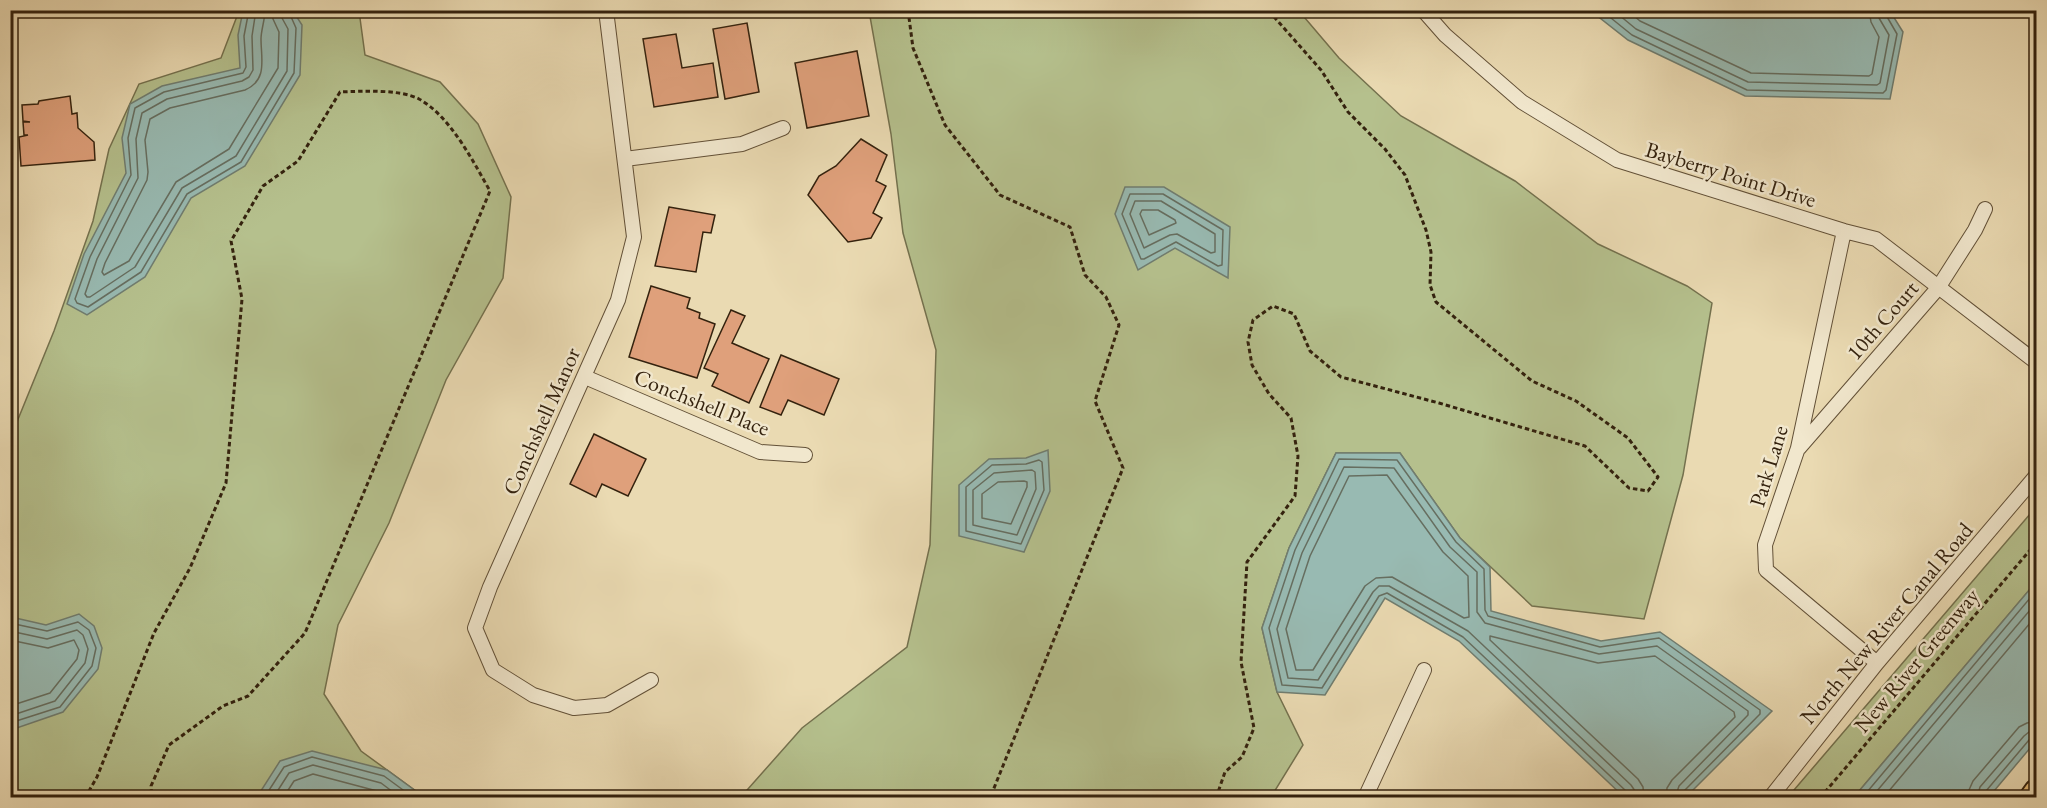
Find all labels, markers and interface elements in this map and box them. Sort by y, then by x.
street label: Bayberry Point Drive [1642,135,1820,214]
street label: 10th Court [1840,274,1925,366]
street label: Conchshell Manor [496,342,587,499]
street label: Conchshell Place [630,362,774,443]
street label: Park Lane [1742,421,1795,510]
street label: North New River Canal Road [1793,516,1980,730]
street label: New River Greenway [1847,582,1986,739]

